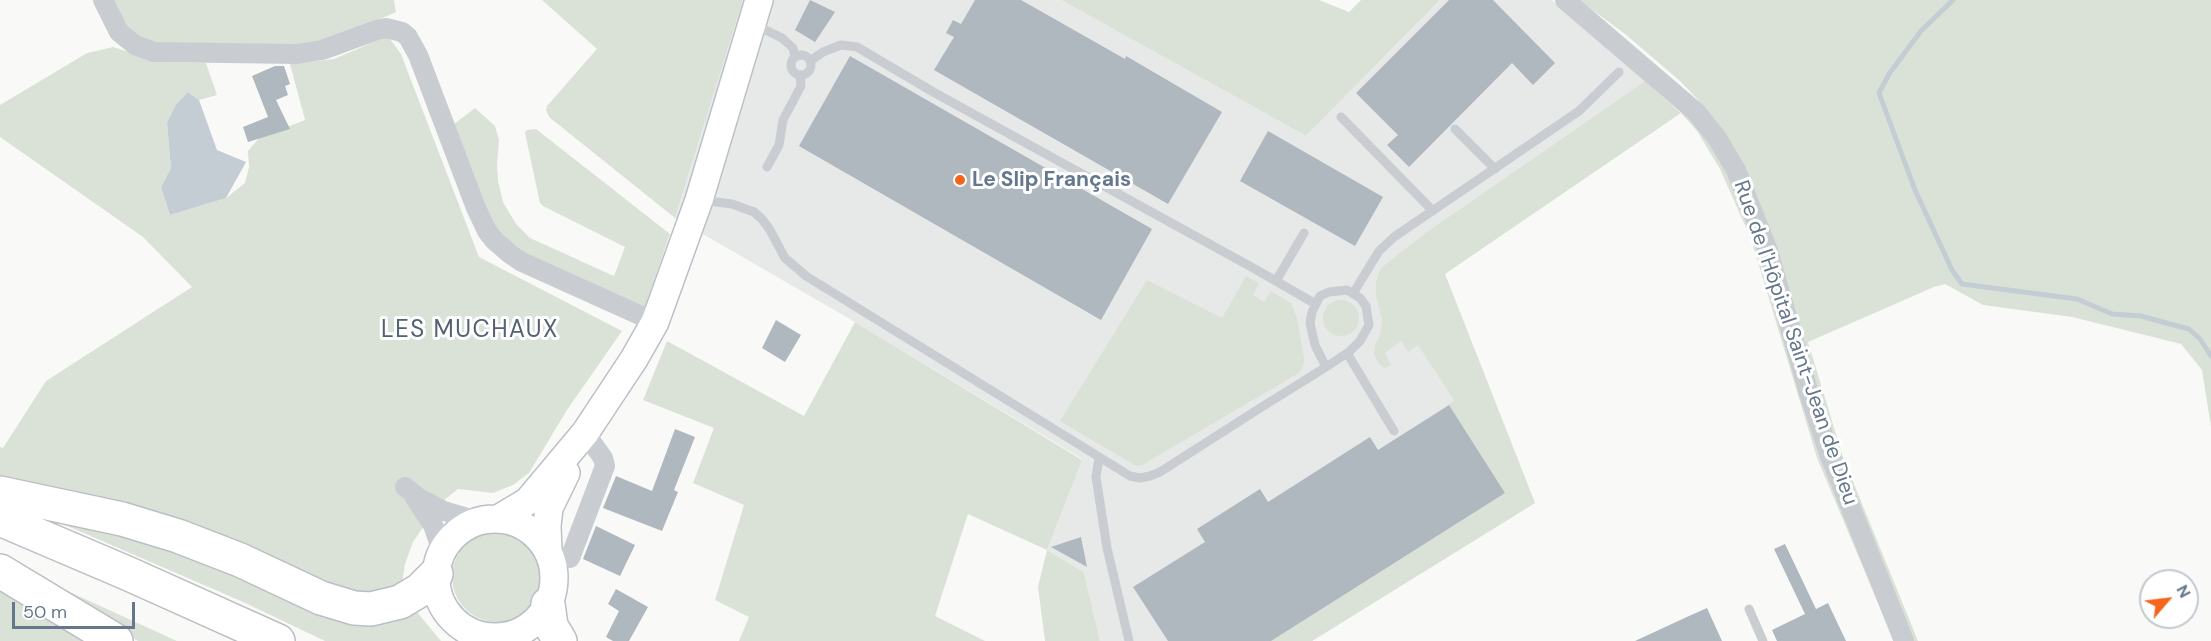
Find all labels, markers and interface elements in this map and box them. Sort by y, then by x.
place label: Le Slip Français [972,167,1131,193]
marker: Le Slip Français [953,173,967,187]
street label: Rue de l'Hôpital Saint-Jean de Dieu [1727,177,1863,509]
district label: LES MUCHAUX [381,317,559,345]
north arrow [2139,569,2199,629]
text: N [2172,581,2196,601]
scale bar [15,590,138,628]
text: 50 m [23,600,67,624]

